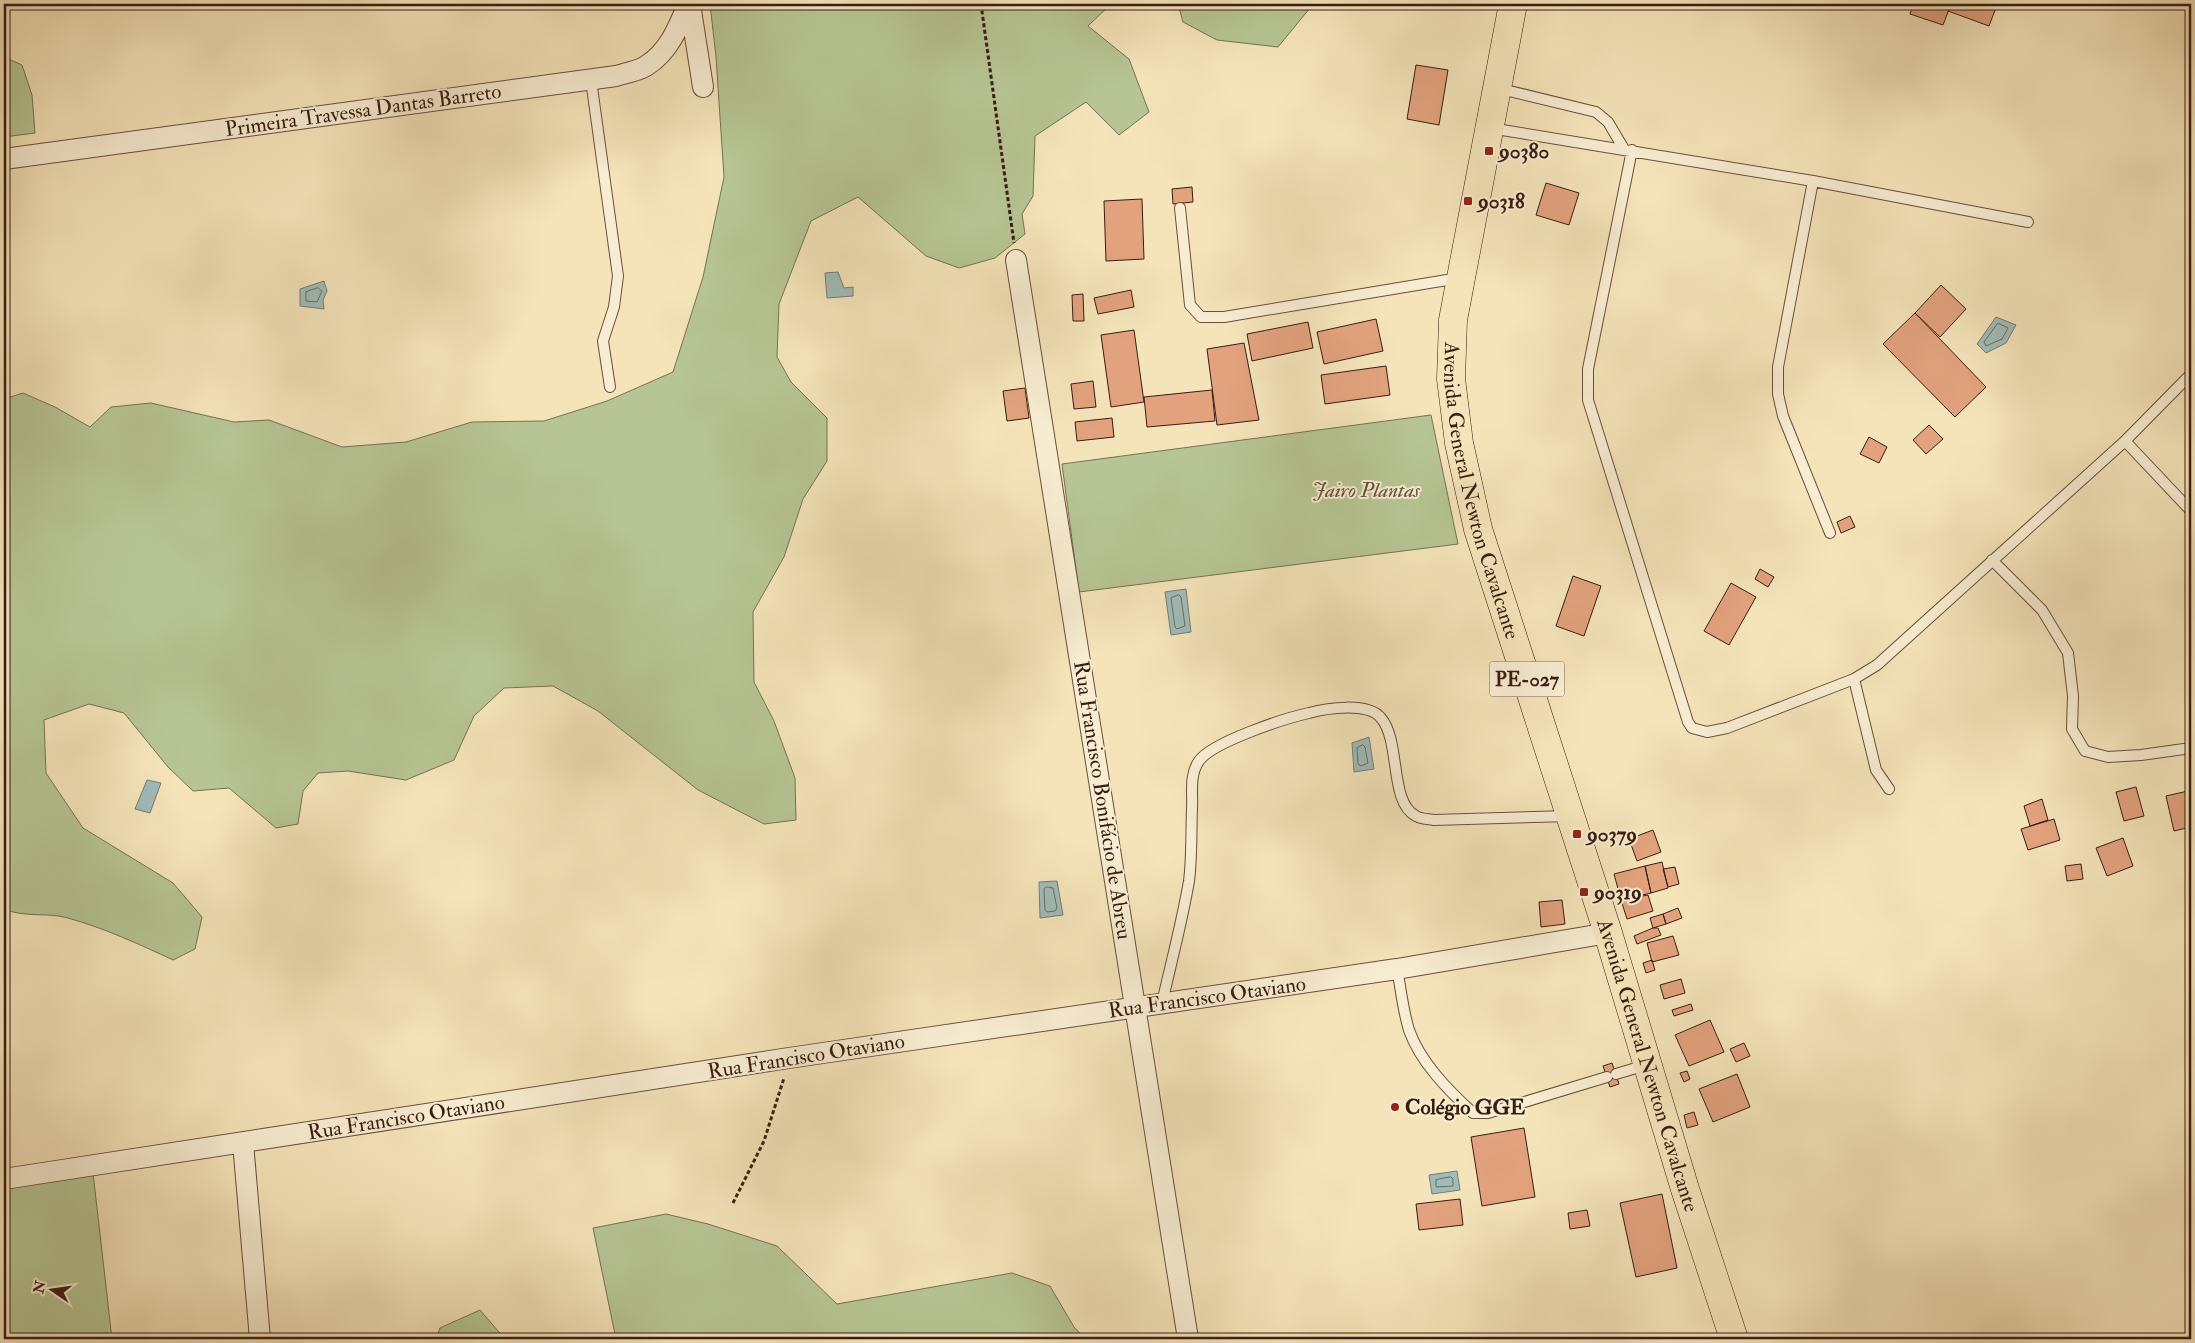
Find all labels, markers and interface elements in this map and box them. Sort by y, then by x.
street label: Primeira Travessa Dantas Barreto [223,78,503,143]
place label: 90380 [1497,138,1549,165]
marker: 90380 [1483,145,1495,157]
place label: 90318 [1476,188,1525,215]
marker: 90318 [1462,195,1474,207]
street label: Avenida General Newton Cavalcante [1437,341,1526,643]
park label: Jairo Plantas [1312,477,1421,504]
street label: Rua Francisco Bonifácio de Abreu [1067,659,1138,941]
road number: PE-027 [1490,662,1564,696]
place label: 90379 [1585,821,1637,848]
marker: 90379 [1571,828,1583,840]
place label: 90319 [1592,879,1642,906]
marker: 90319 [1578,886,1590,898]
street label: Avenida General Newton Cavalcante [1590,915,1705,1216]
street label: Rua Francisco Otaviano [1107,970,1308,1025]
street label: Rua Francisco Otaviano [706,1028,907,1085]
street label: Rua Francisco Otaviano [306,1089,507,1146]
place label: Colégio GGE [1405,1094,1525,1121]
marker: Colégio GGE [1389,1101,1401,1113]
north arrow [28,1266,78,1316]
text: N [30,1279,50,1296]

